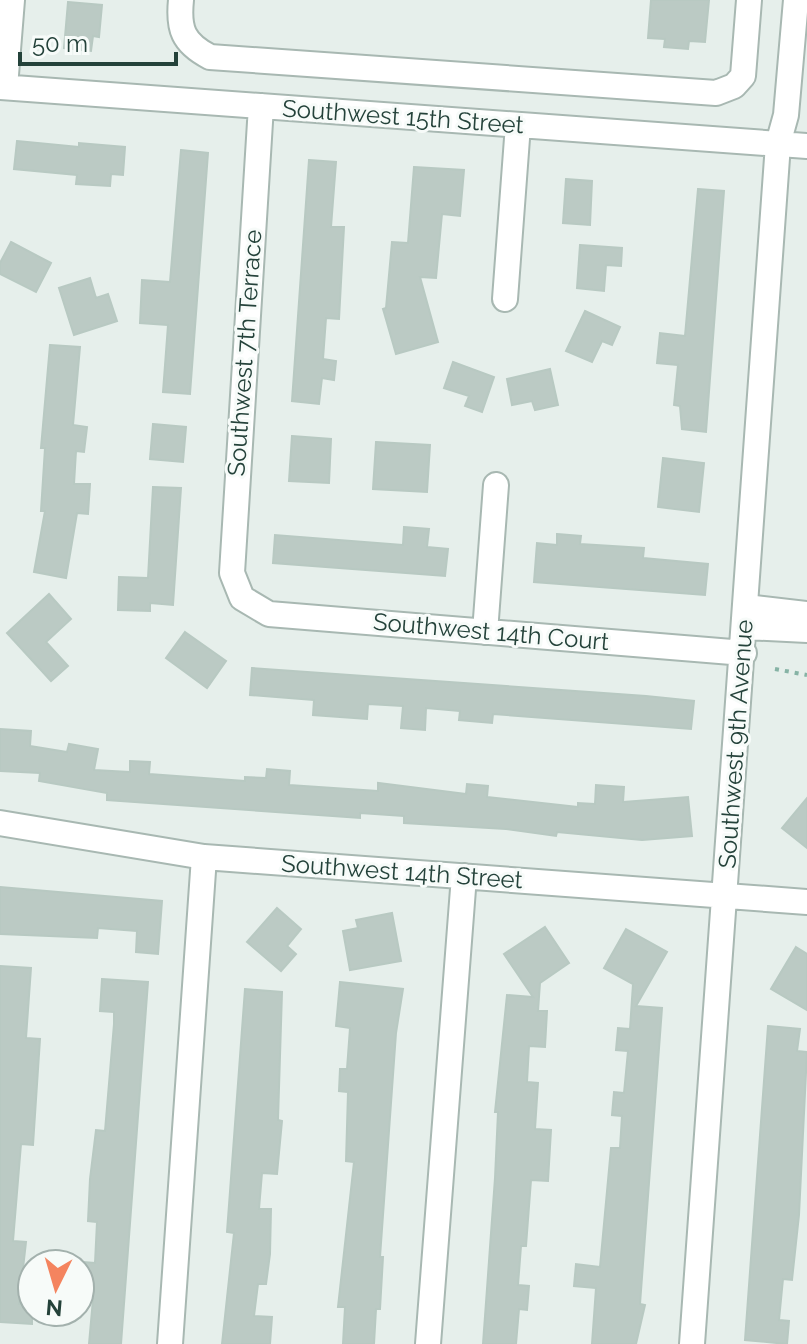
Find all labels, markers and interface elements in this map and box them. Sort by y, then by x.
scale bar [20,16,176,66]
text: 50 m [32,29,88,58]
street label: Southwest 15th Street [281,94,525,139]
street label: Southwest 7th Terrace [221,229,268,477]
street label: Southwest 14th Court [372,607,610,656]
street label: Southwest 9th Avenue [712,619,759,869]
street label: Southwest 14th Street [280,849,524,894]
north arrow [16,1248,96,1328]
text: N [45,1294,64,1322]

